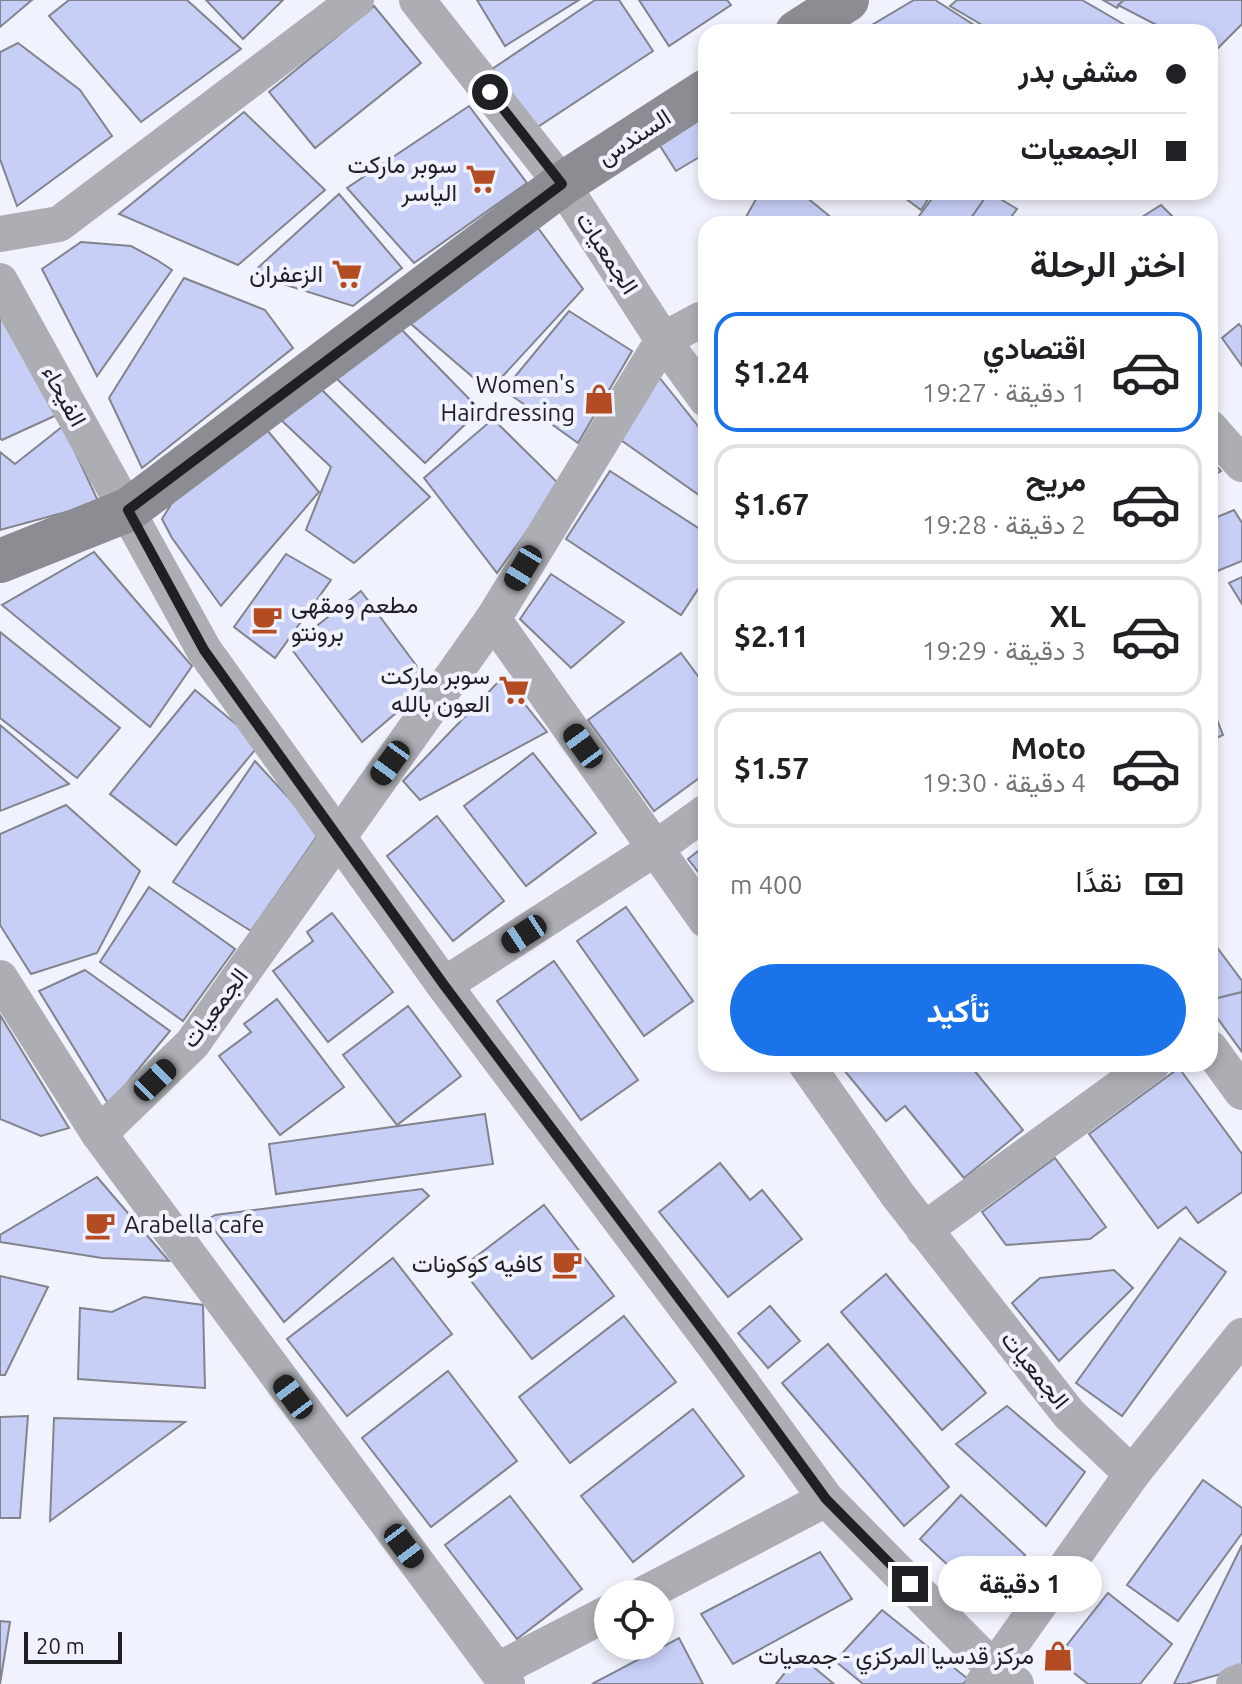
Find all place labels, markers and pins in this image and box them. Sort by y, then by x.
place label: سوبر ماركت الياسر [348,151,457,208]
supermarket icon: سوبر ماركت الياسر [464,162,498,196]
supermarket icon: الزعفران [330,257,364,291]
place label: الزعفران [249,260,323,289]
place label: Women's Hairdressing [441,371,575,426]
shop icon: Women's Hairdressing [582,382,616,416]
place label: مطعم ومقهى برونتو [291,591,418,648]
cafe icon: مطعم ومقهى برونتو [250,602,284,636]
place label: سوبر ماركت العون بالله [381,662,490,719]
supermarket icon: سوبر ماركت العون بالله [497,673,531,707]
cafe icon: Arabella cafe [83,1208,117,1242]
place label: Arabella cafe [124,1211,265,1238]
cafe icon: كافيه كوكونات [550,1247,584,1281]
place label: كافيه كوكونات [412,1250,543,1279]
shop icon: مركز قدسيا المركزي - جمعيات [1041,1639,1075,1673]
place label: مركز قدسيا المركزي - جمعيات [758,1642,1034,1675]

